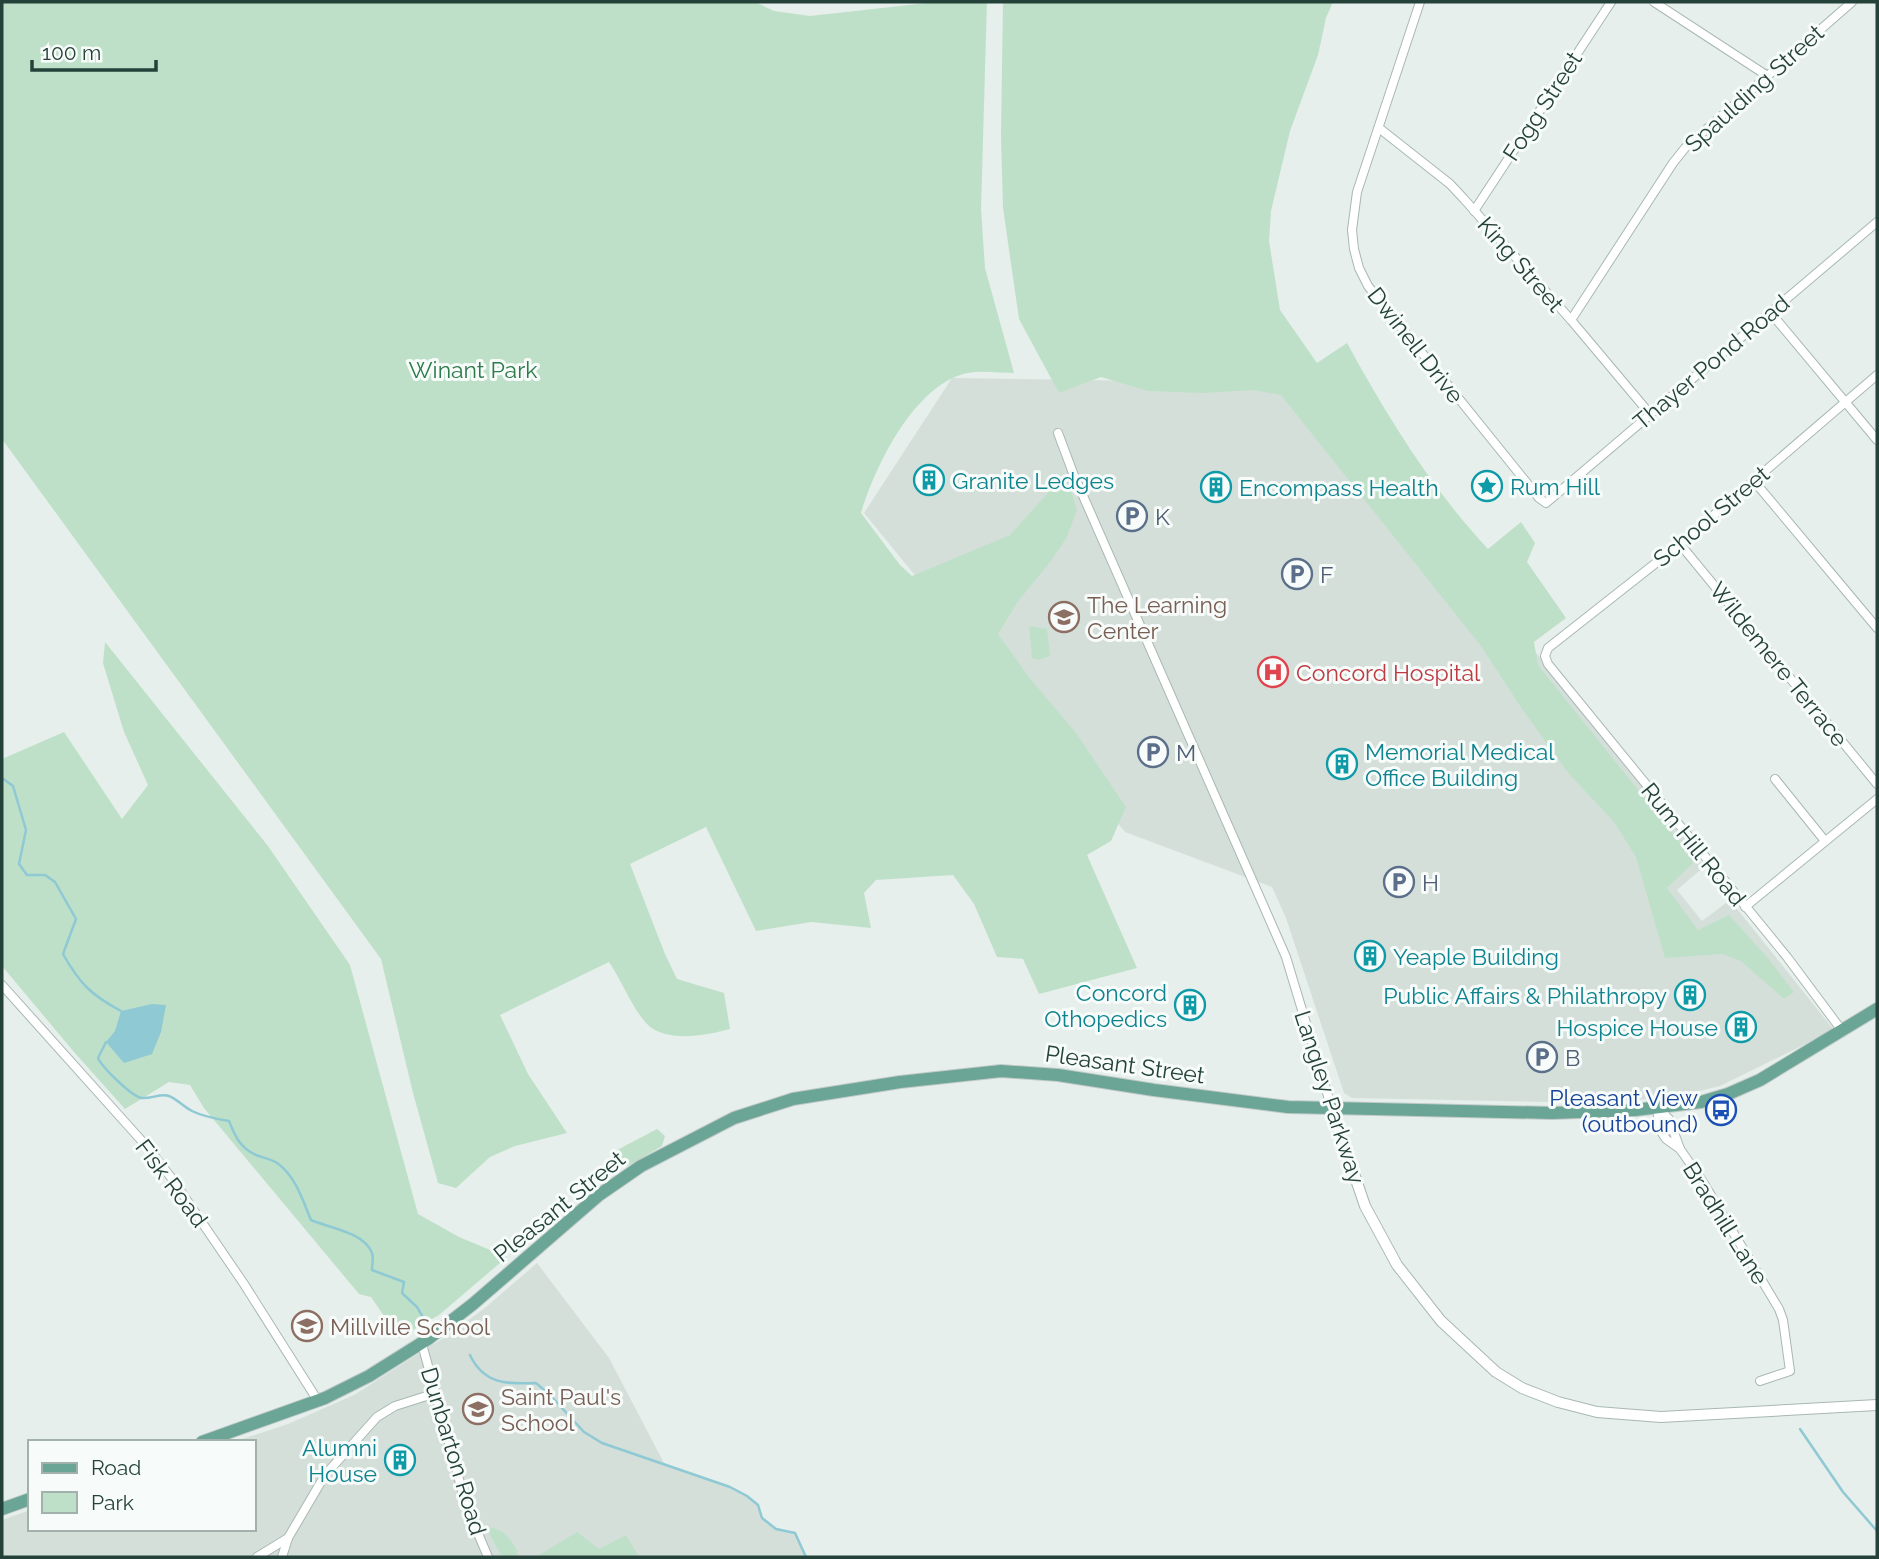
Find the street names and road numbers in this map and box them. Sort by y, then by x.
street label: Spaulding Street [1679,18,1829,157]
street label: Fogg Street [1497,46,1587,166]
street label: King Street [1472,211,1570,317]
street label: Dwinell Drive [1362,282,1470,408]
street label: Thayer Pond Road [1628,289,1794,435]
street label: School Street [1648,460,1775,572]
street label: Wildemere Terrace [1704,576,1854,752]
street label: Rum Hill Road [1636,777,1752,911]
street label: Langley Parkway [1289,1007,1371,1187]
street label: Pleasant Street [1043,1039,1207,1089]
street label: Fisk Road [130,1134,214,1232]
street label: Pleasant Street [488,1145,630,1267]
street label: Bradhill Lane [1678,1157,1774,1289]
street label: Dunbarton Road [416,1364,492,1538]

